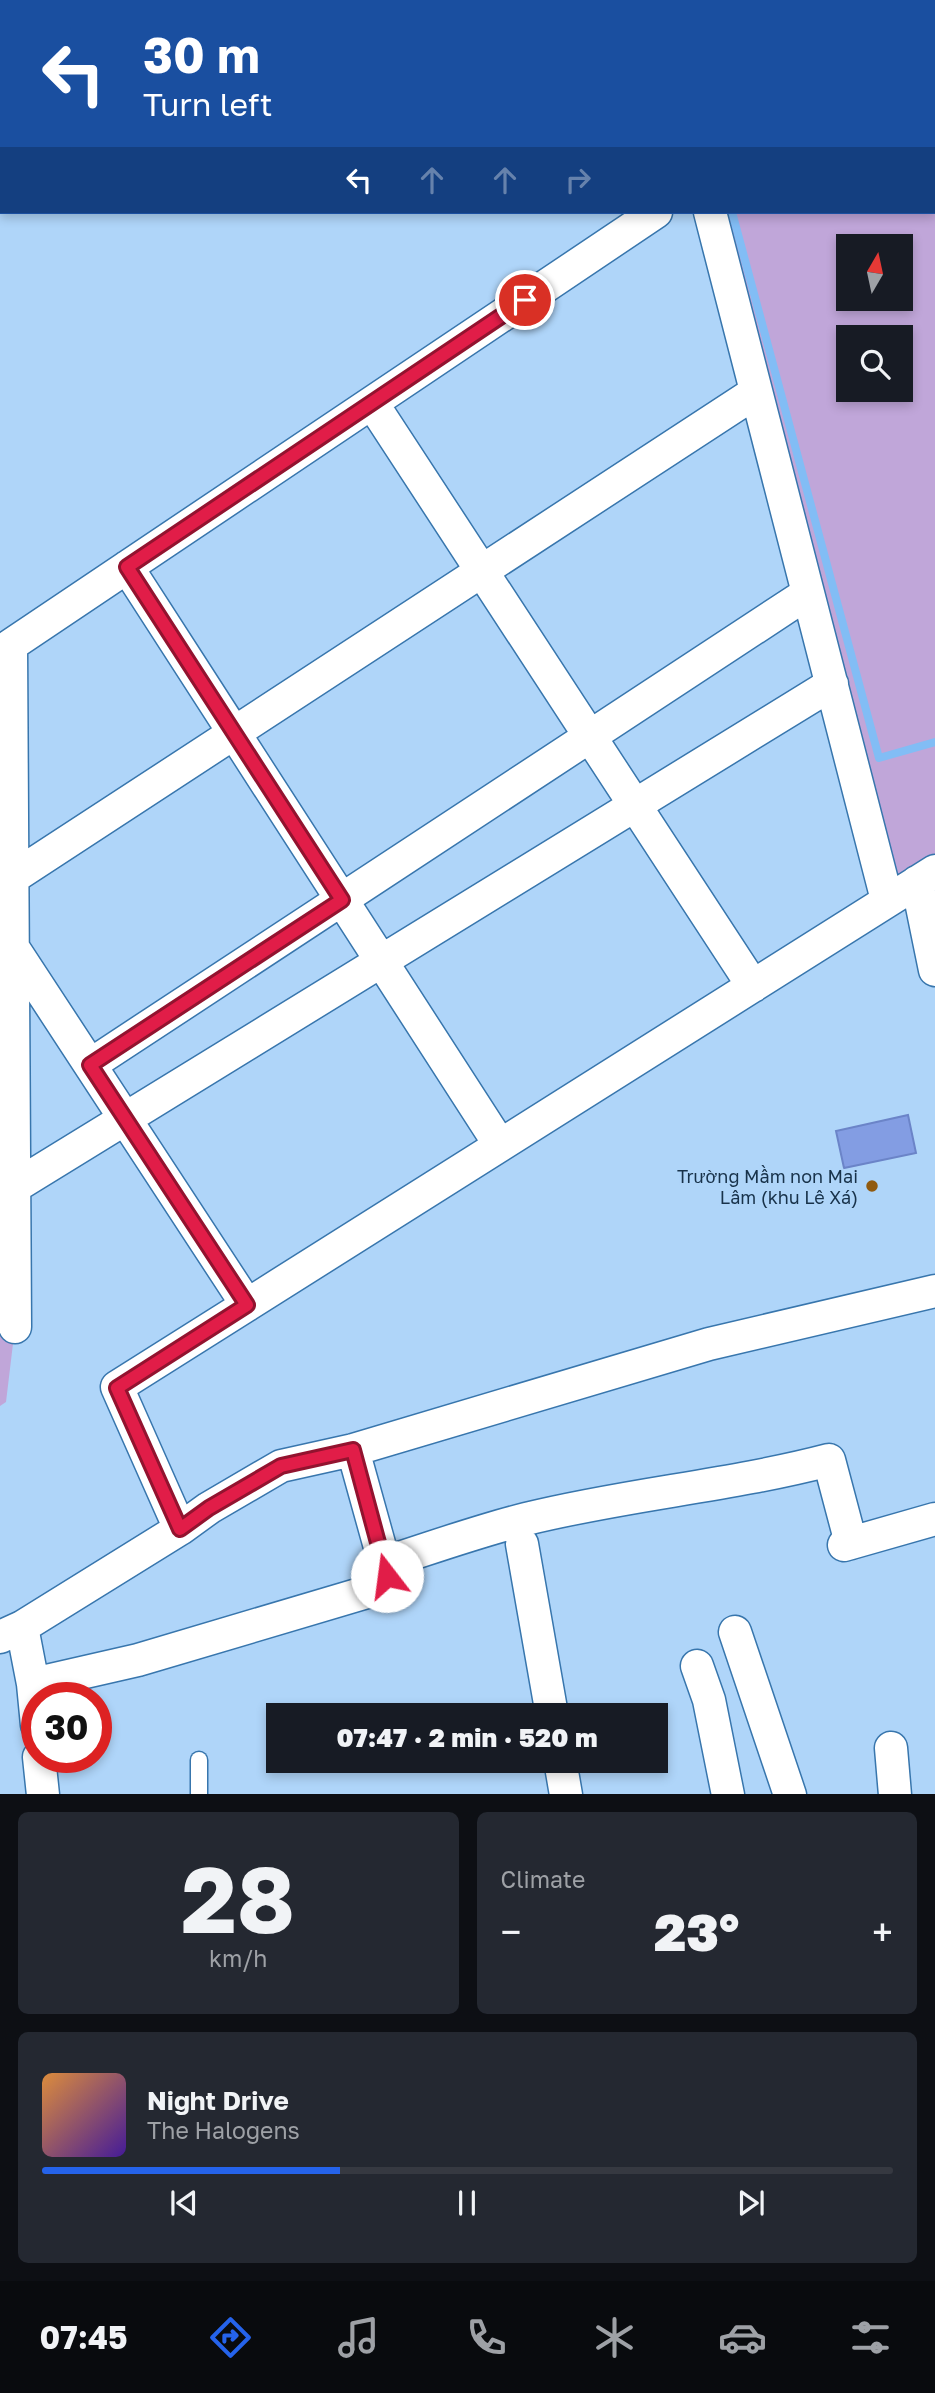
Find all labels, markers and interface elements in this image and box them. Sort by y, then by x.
text: 30 m [143,25,260,84]
icon: left [28,28,119,119]
text: Turn left [143,85,272,123]
icon: left [340,161,378,199]
icon: ahead [413,161,451,199]
icon: ahead [486,161,524,199]
icon: right [559,161,597,199]
north arrow [836,234,914,312]
map controls [836,234,913,402]
pin [495,270,555,330]
icon: arrive [506,281,544,319]
button: search [836,325,913,402]
place label: Trường Mầm non Mai Lâm (khu Lê Xá) [677,1165,858,1208]
marker: Trường Mầm non Mai Lâm (khu Lê Xá) [864,1178,880,1194]
position arrow [350,1539,424,1613]
speed limit sign: 30 [21,1682,112,1773]
text: 07:47 · 2 min · 520 m [336,1722,598,1753]
text: 28 [181,1844,295,1953]
text: Climate [501,1865,585,1893]
text: 23° [654,1900,739,1962]
text: − [501,1909,521,1954]
text: + [872,1909,893,1954]
text: km/h [209,1944,268,1972]
text: Night Drive [147,2085,289,2116]
text: The Halogens [147,2116,300,2144]
icon: previous [165,2184,203,2222]
icon: pause [448,2184,486,2222]
icon: next [732,2184,770,2222]
icon: directions [206,2313,255,2362]
icon: music [334,2313,383,2362]
icon: phone [462,2313,511,2362]
icon: climate [590,2313,639,2362]
icon: car [718,2313,767,2362]
icon: filters [846,2313,895,2362]
text: 07:45 [39,2318,128,2356]

